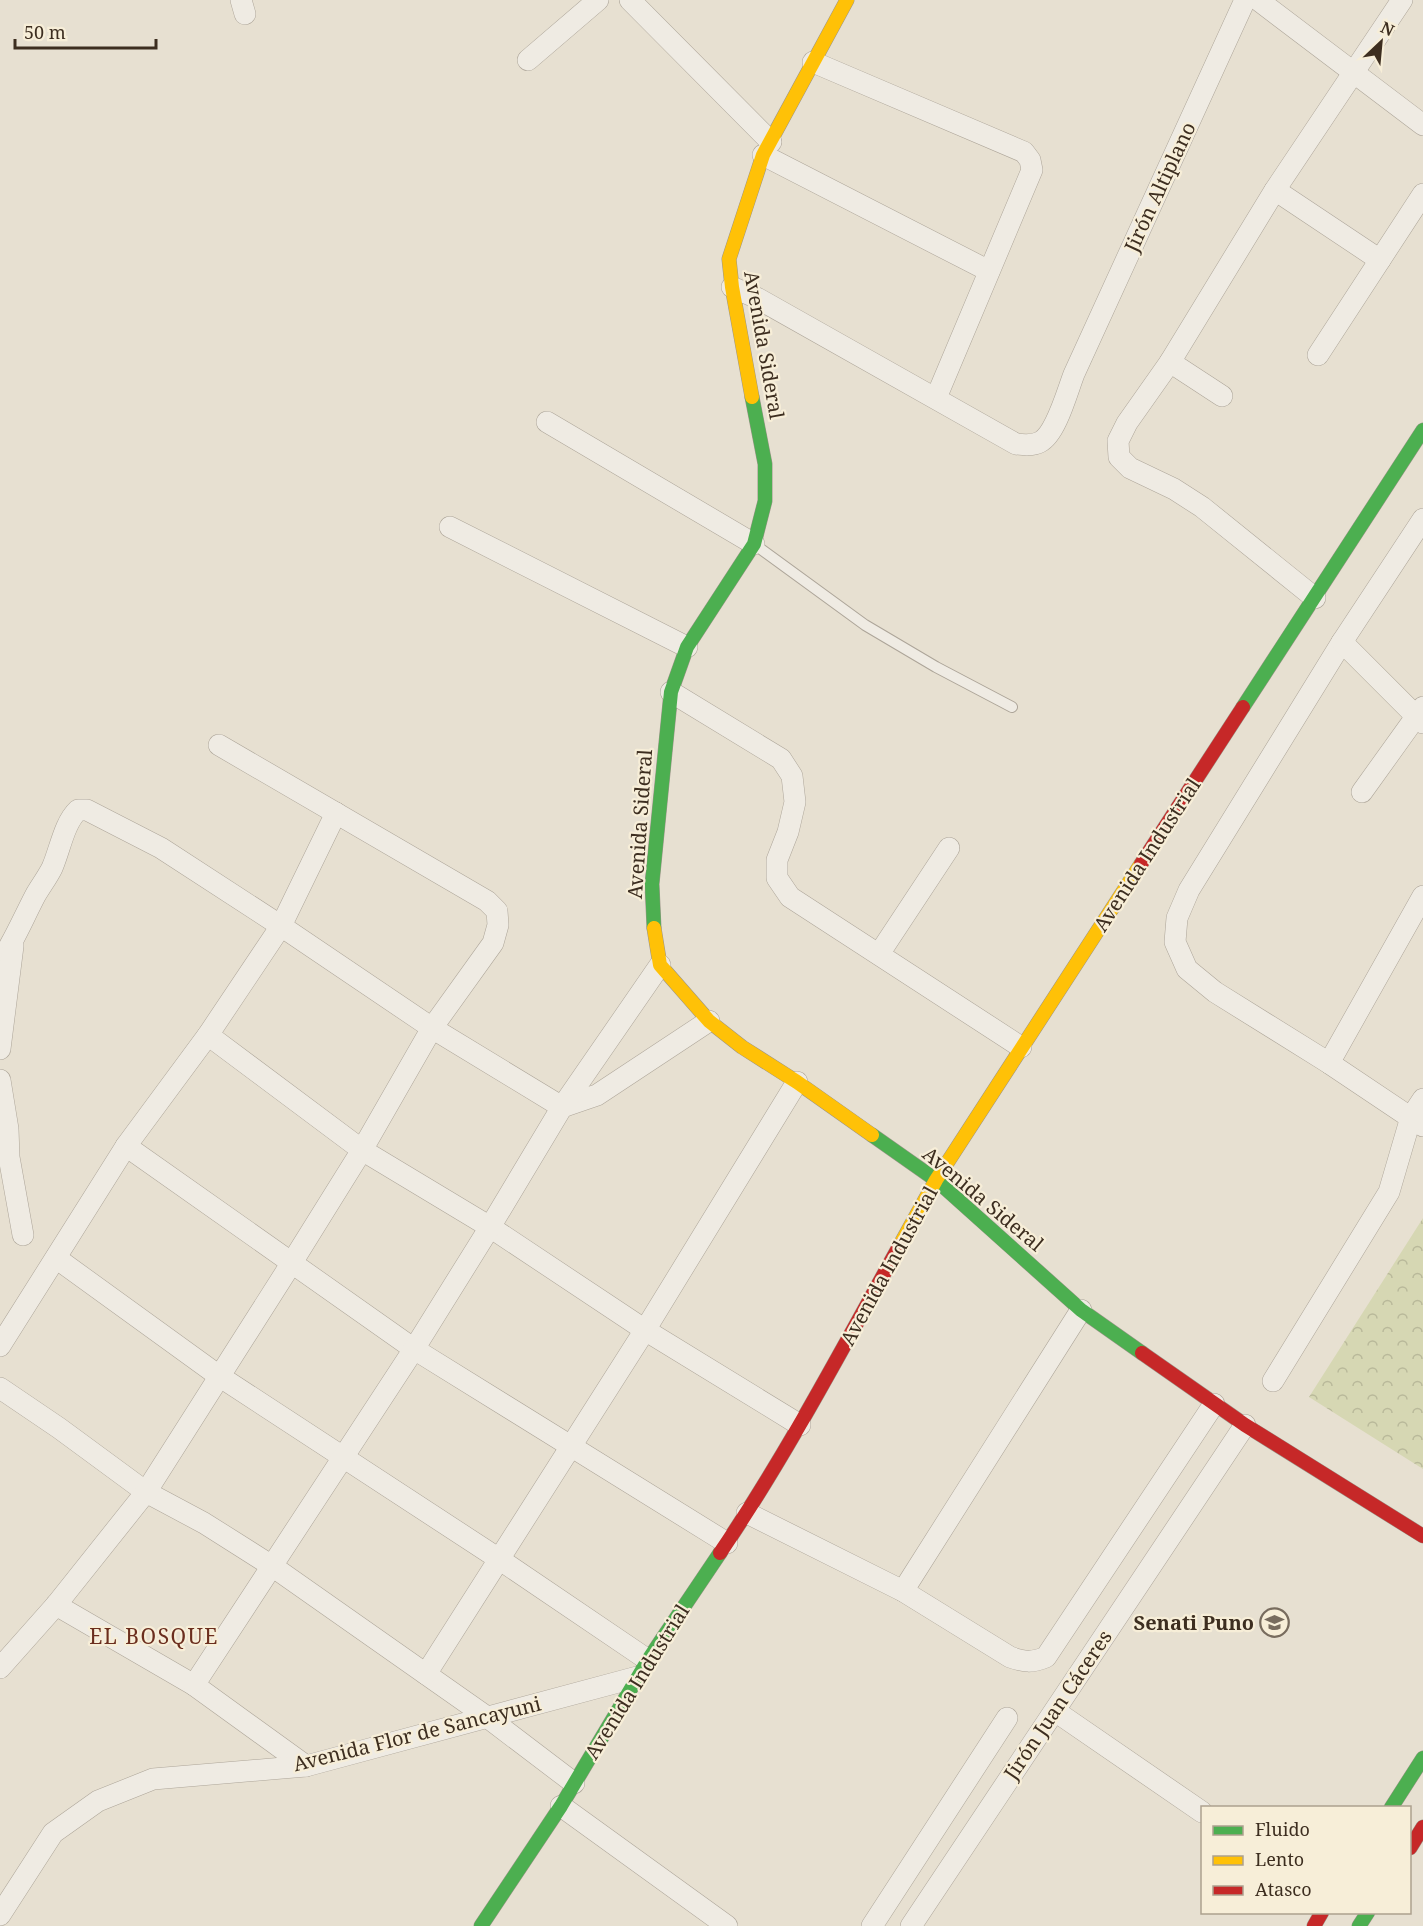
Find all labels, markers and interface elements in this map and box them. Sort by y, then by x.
scale bar [15,12,156,50]
north arrow [1351,12,1411,72]
text: N [1377,16,1398,41]
text: 50 m [24,20,66,44]
street label: Jirón Altiplano [1117,117,1201,257]
street label: Avenida Sideral [738,269,791,421]
street label: Avenida Sideral [621,748,658,900]
street label: Avenida Industrial [1087,773,1206,937]
street label: Avenida Sideral [917,1140,1049,1257]
street label: Avenida Industrial [834,1181,943,1350]
street label: Avenida Industrial [578,1599,695,1764]
school or university icon: Senati Puno [1259,1607,1291,1639]
place label: Senati Puno [1134,1609,1254,1636]
district label: EL BOSQUE [89,1622,219,1650]
street label: Jirón Juan Cáceres [997,1625,1118,1786]
street label: Avenida Flor de Sancayuni [290,1689,544,1777]
legend [1201,1806,1411,1914]
text: Fluido [1255,1817,1310,1841]
text: Lento [1255,1847,1304,1871]
text: Atasco [1255,1877,1312,1901]

